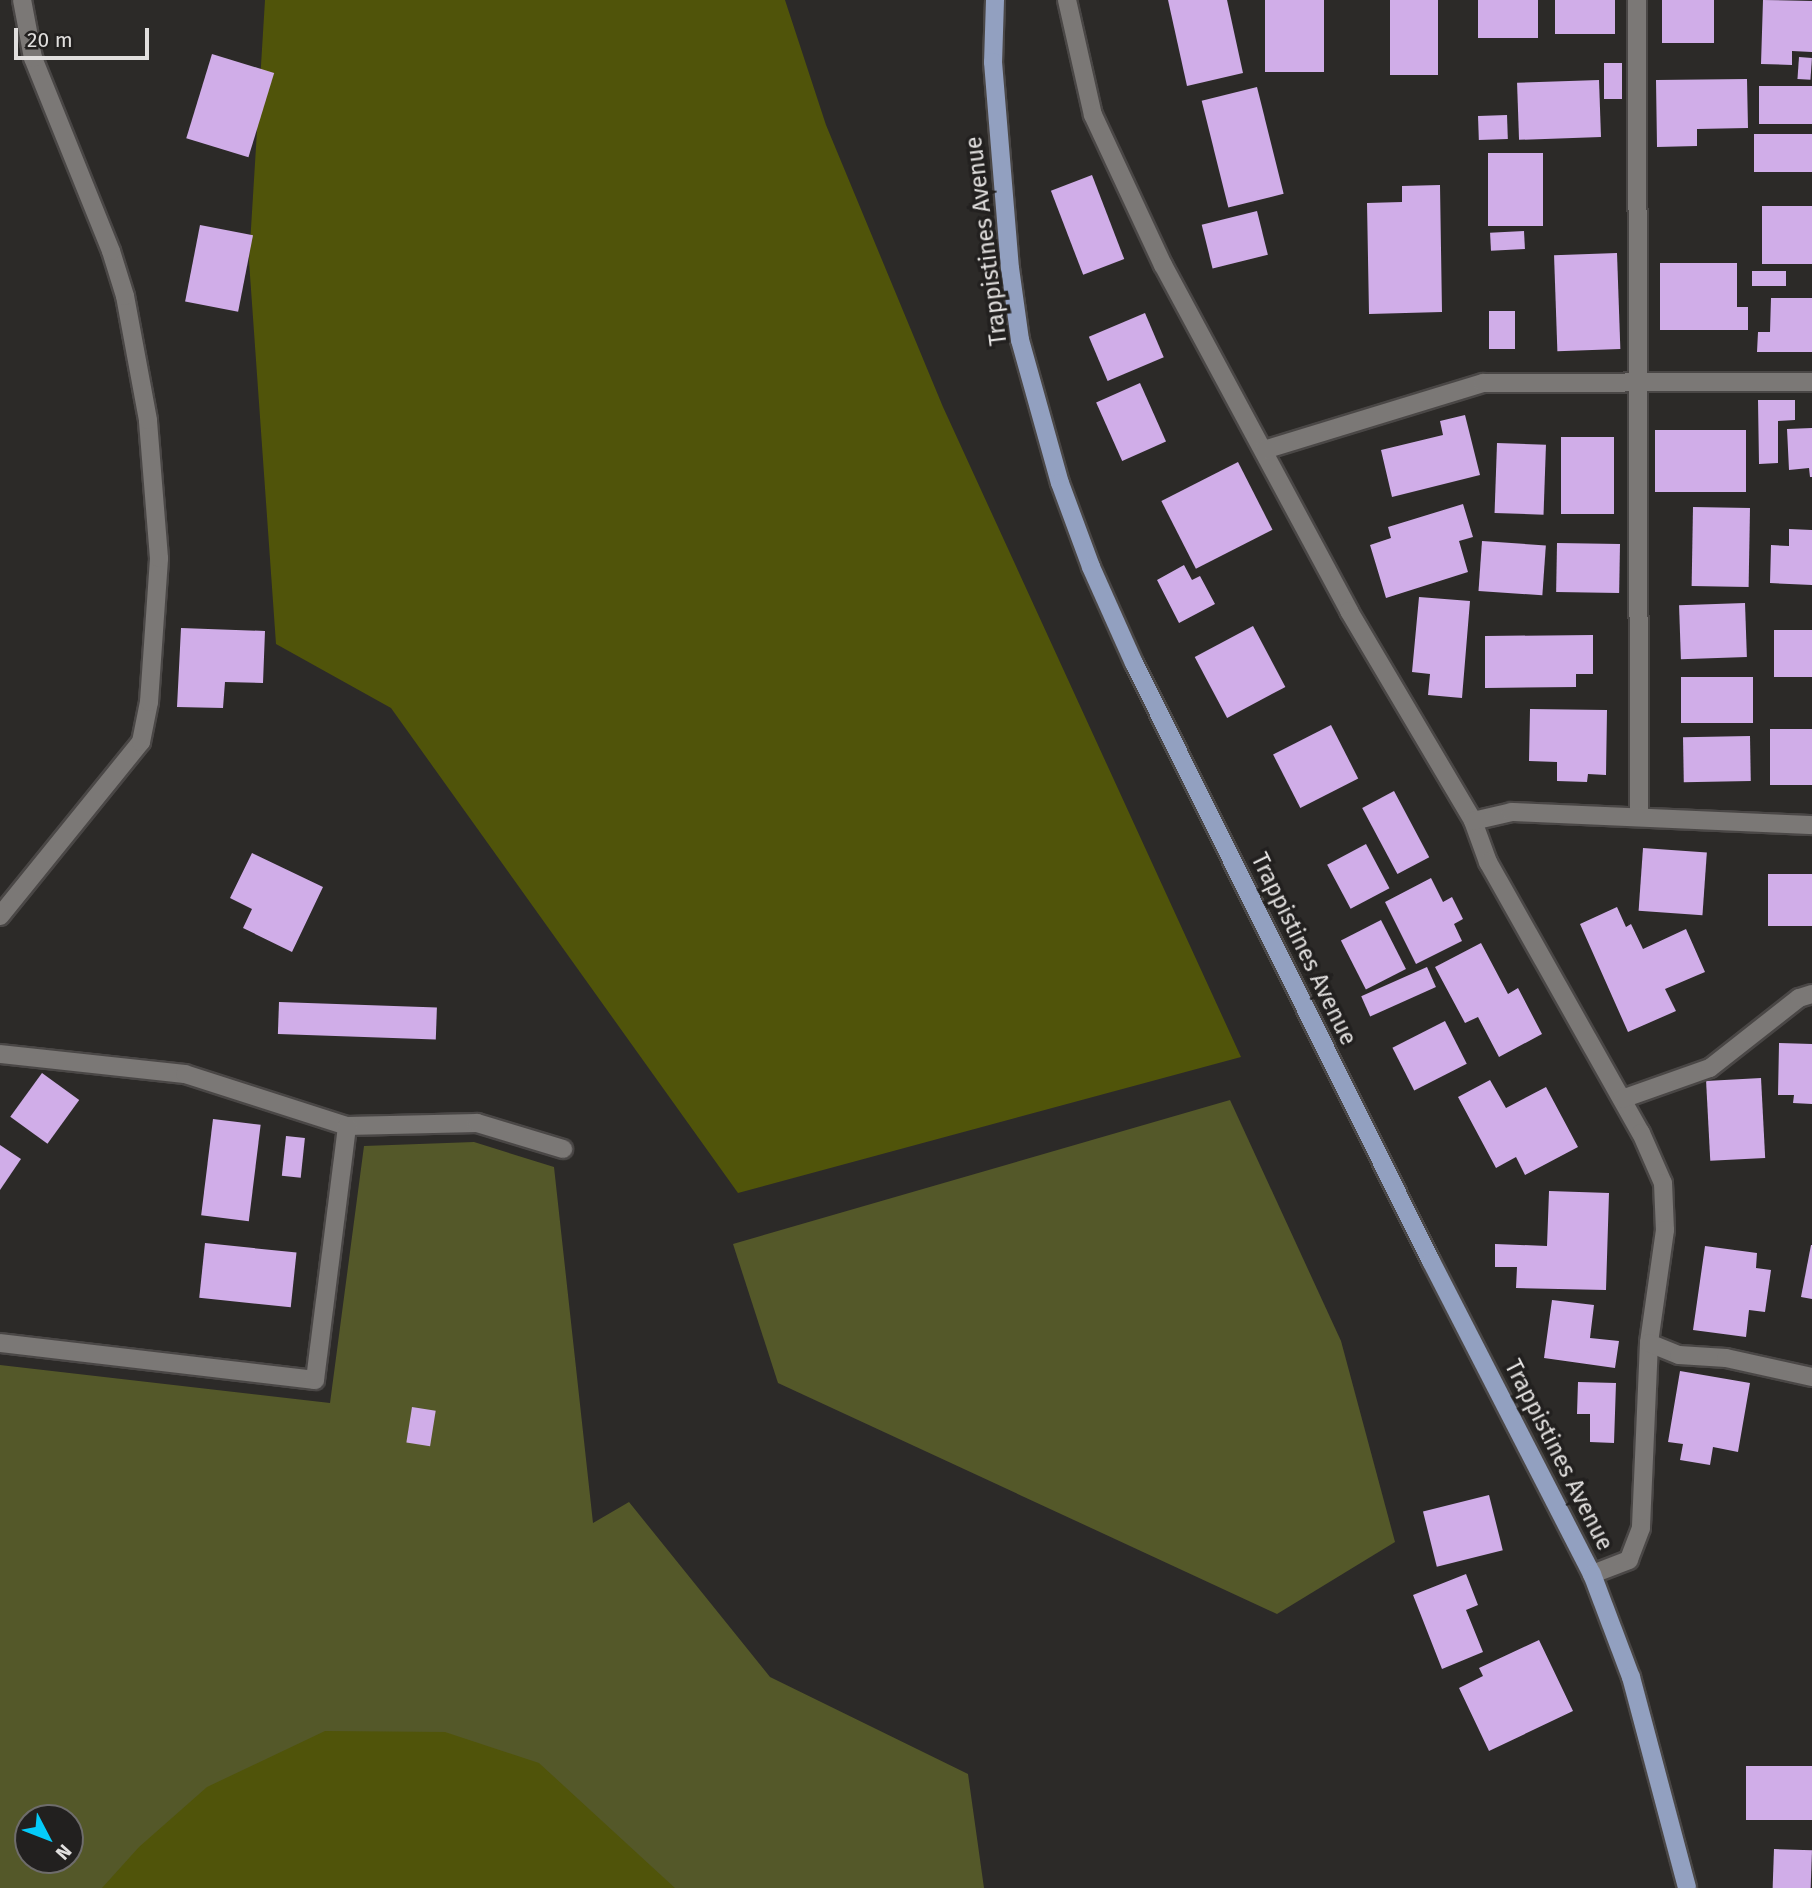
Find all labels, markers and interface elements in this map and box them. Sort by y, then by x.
scale bar [18,14,152,58]
text: 20 m [27,27,73,53]
street label: Trappistines Avenue [959,135,1013,347]
street label: Trappistines Avenue [1245,848,1363,1050]
street label: Trappistines Avenue [1499,1355,1619,1555]
north arrow [14,1804,84,1874]
text: N [51,1840,76,1864]

